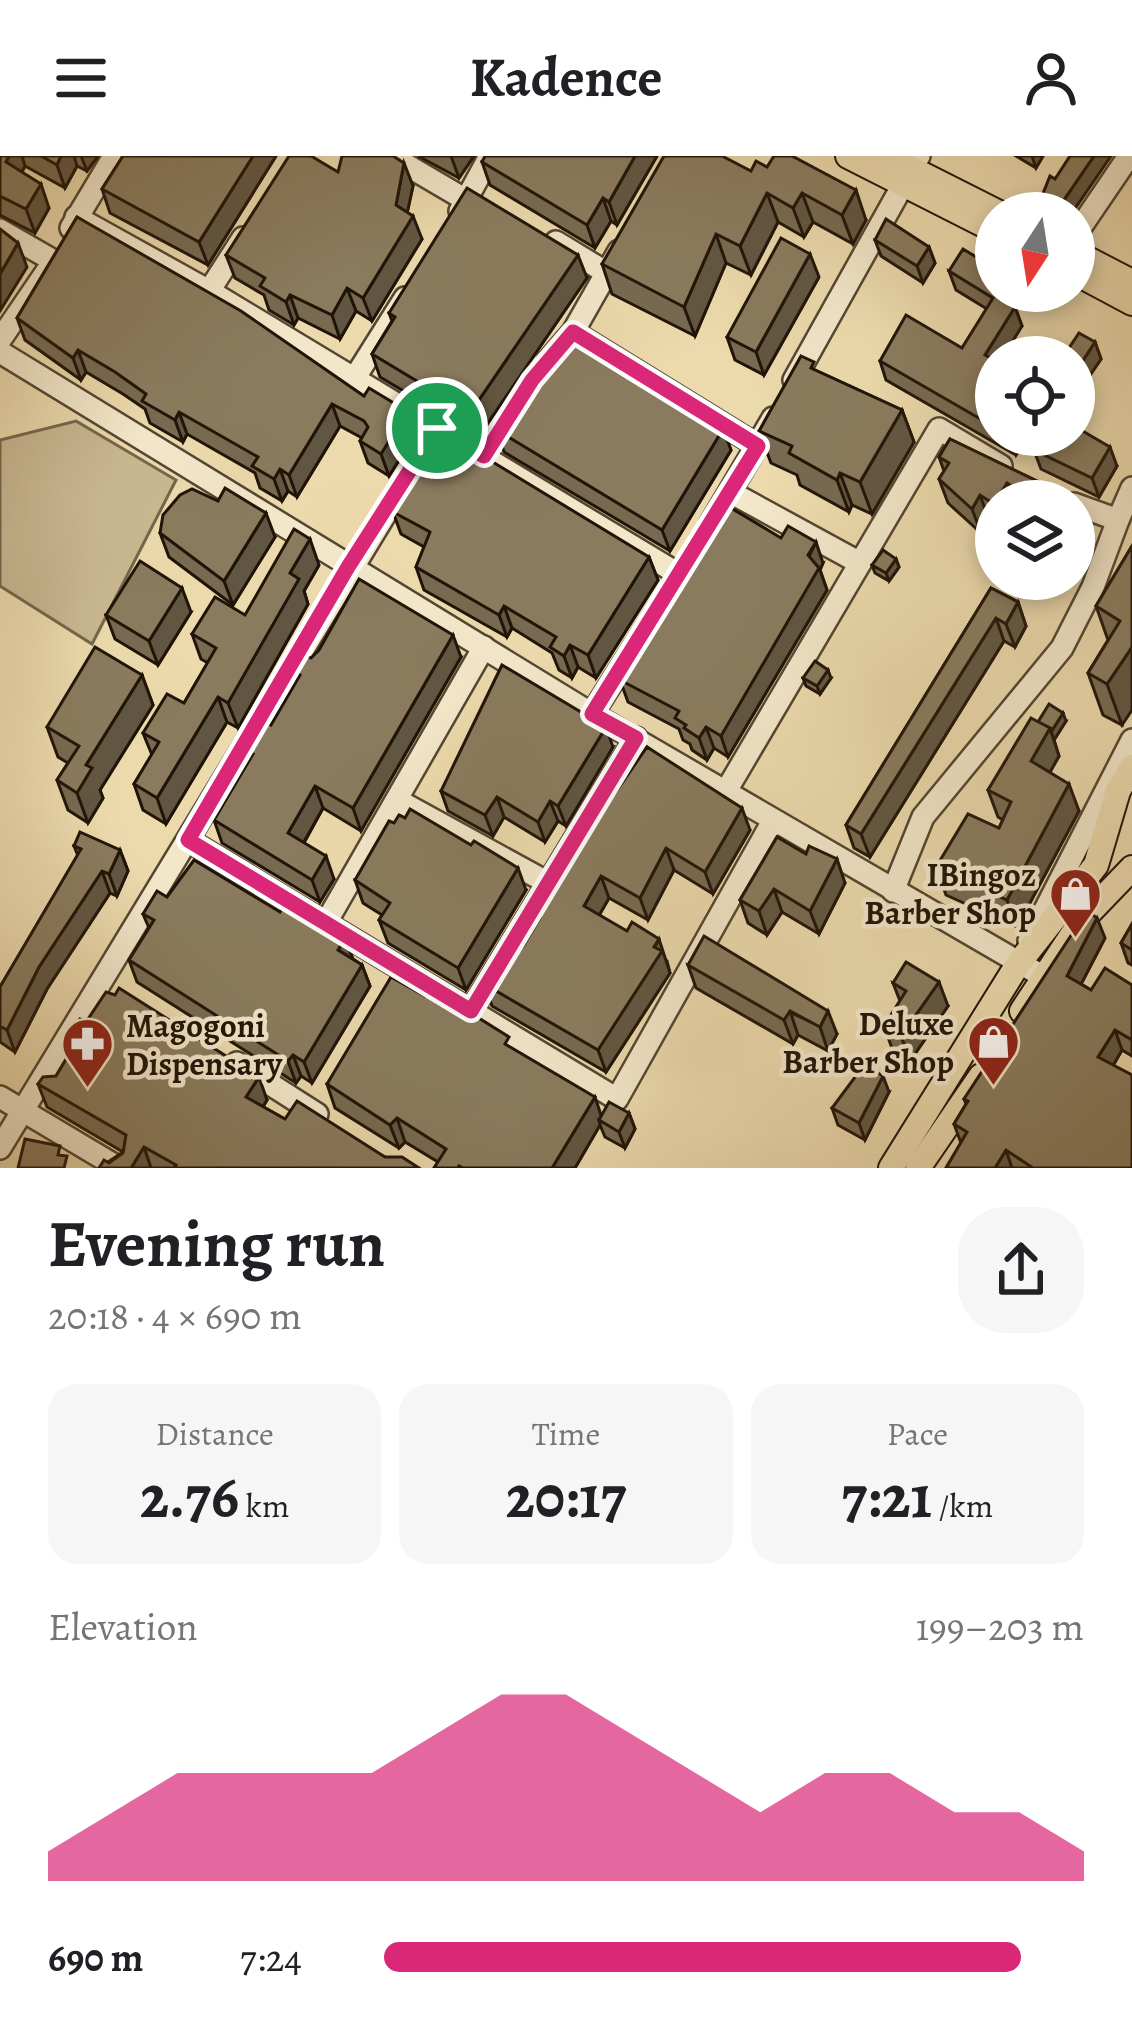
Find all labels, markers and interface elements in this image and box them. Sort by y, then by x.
text: Kadence [470,41,662,115]
icon: menu [48,45,114,111]
icon: person [1018,45,1084,111]
north arrow [975,192,1095,312]
map controls [975,192,1095,600]
button: locate [975,336,1095,456]
pin [386,377,488,479]
icon: arrive [404,395,470,461]
button: layers [975,480,1095,600]
place label: IBingoz Barber Shop [864,852,1036,935]
shop icon: IBingoz Barber Shop [1047,865,1103,939]
place label: Deluxe Barber Shop [782,1001,954,1084]
place label: Magogoni Dispensary [126,1003,283,1086]
shop icon: Deluxe Barber Shop [965,1014,1021,1088]
pharmacy icon: Magogoni Dispensary [59,1016,115,1090]
text: Evening run [48,1199,385,1289]
button: share [958,1207,1084,1333]
text: 20:18 · 4 × 690 m [48,1289,302,1342]
text: Distance [155,1411,274,1456]
text: Time [532,1411,600,1456]
text: Pace [887,1411,948,1456]
text: 2.76 [140,1456,239,1538]
text: 20:17 [506,1456,626,1538]
text: 7:21 [842,1456,932,1538]
text: km [239,1483,289,1528]
text: /km [932,1483,993,1528]
text: Elevation [48,1600,198,1653]
text: 199–203 m [916,1600,1084,1653]
text: 690 m [48,1931,143,1984]
text: 7:24 [240,1931,302,1984]

